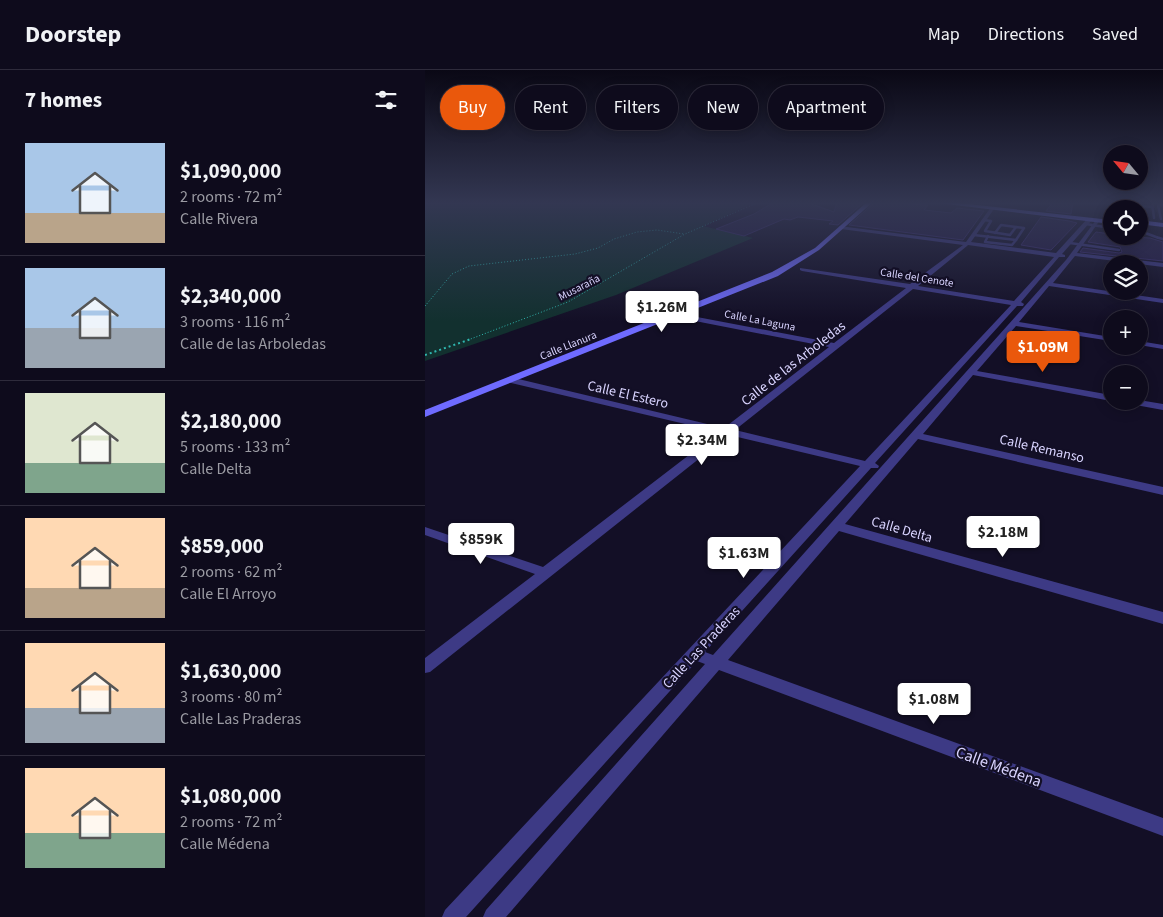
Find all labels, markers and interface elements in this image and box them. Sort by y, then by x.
text: Doorstep [25,17,121,52]
text: Map [928,22,960,47]
text: Directions [988,22,1064,47]
text: Saved [1092,22,1138,47]
text: 7 homes [25,85,102,115]
chip: Buy [440,85,505,130]
chip: Rent [515,85,586,130]
chip: Filters [596,85,678,130]
chip: New [688,85,758,130]
chip: Apartment [768,85,884,130]
icon: filters [372,86,400,114]
north arrow [1103,145,1147,190]
map controls [1103,145,1148,410]
text: $1,090,000 [180,156,281,186]
icon: home [65,163,125,223]
text: 2 rooms · 72 m² [180,186,282,208]
button: locate [1103,200,1148,245]
text: Calle Rivera [180,208,258,230]
button: layers [1103,255,1148,300]
street label: Calle del Cenote [879,264,955,291]
street label: Musaraña [556,271,603,304]
text: $2,340,000 [180,281,281,311]
icon: home [65,288,125,348]
pin: $1.26M [621,290,703,333]
text: $1.26M [637,296,687,318]
street label: Calle La Laguna [723,306,797,335]
button: + [1103,310,1148,355]
text: 3 rooms · 116 m² [180,311,290,333]
street label: Calle de las Arboledas [737,317,850,411]
street label: Calle Llanura [538,327,599,364]
pin: $1.09M [1002,330,1084,373]
text: Calle de las Arboledas [180,333,326,355]
text: $1.09M [1018,336,1068,358]
button: − [1103,365,1148,410]
street label: Calle El Estero [585,376,670,414]
text: $2,180,000 [180,406,281,436]
icon: home [65,413,125,473]
pin: $2.34M [661,424,743,466]
text: $2.34M [677,429,727,451]
street label: Calle Remanso [997,430,1086,468]
text: 5 rooms · 133 m² [180,436,290,458]
text: Calle Delta [180,458,251,480]
street label: Calle Delta [869,512,935,548]
pin: $2.18M [962,516,1044,558]
text: $2.18M [978,521,1028,543]
pin: $859K [446,522,516,565]
text: $859K [459,528,503,550]
text: $859,000 [180,531,264,561]
pin: $1.63M [703,536,785,579]
icon: home [65,538,125,598]
text: $1.63M [719,542,769,564]
text: 2 rooms · 62 m² [180,561,282,583]
text: Calle El Arroyo [180,583,277,605]
street label: Calle Las Praderas [658,602,745,693]
text: $1,630,000 [180,656,281,686]
icon: home [65,663,125,723]
pin: $1.08M [893,682,975,725]
text: 3 rooms · 80 m² [180,686,282,708]
text: $1.08M [909,688,959,710]
text: Calle Las Praderas [180,708,301,730]
street label: Calle Médena [953,741,1045,793]
text: $1,080,000 [180,781,281,811]
icon: home [65,788,125,848]
text: 2 rooms · 72 m² [180,811,282,833]
text: Calle Médena [180,833,270,855]

